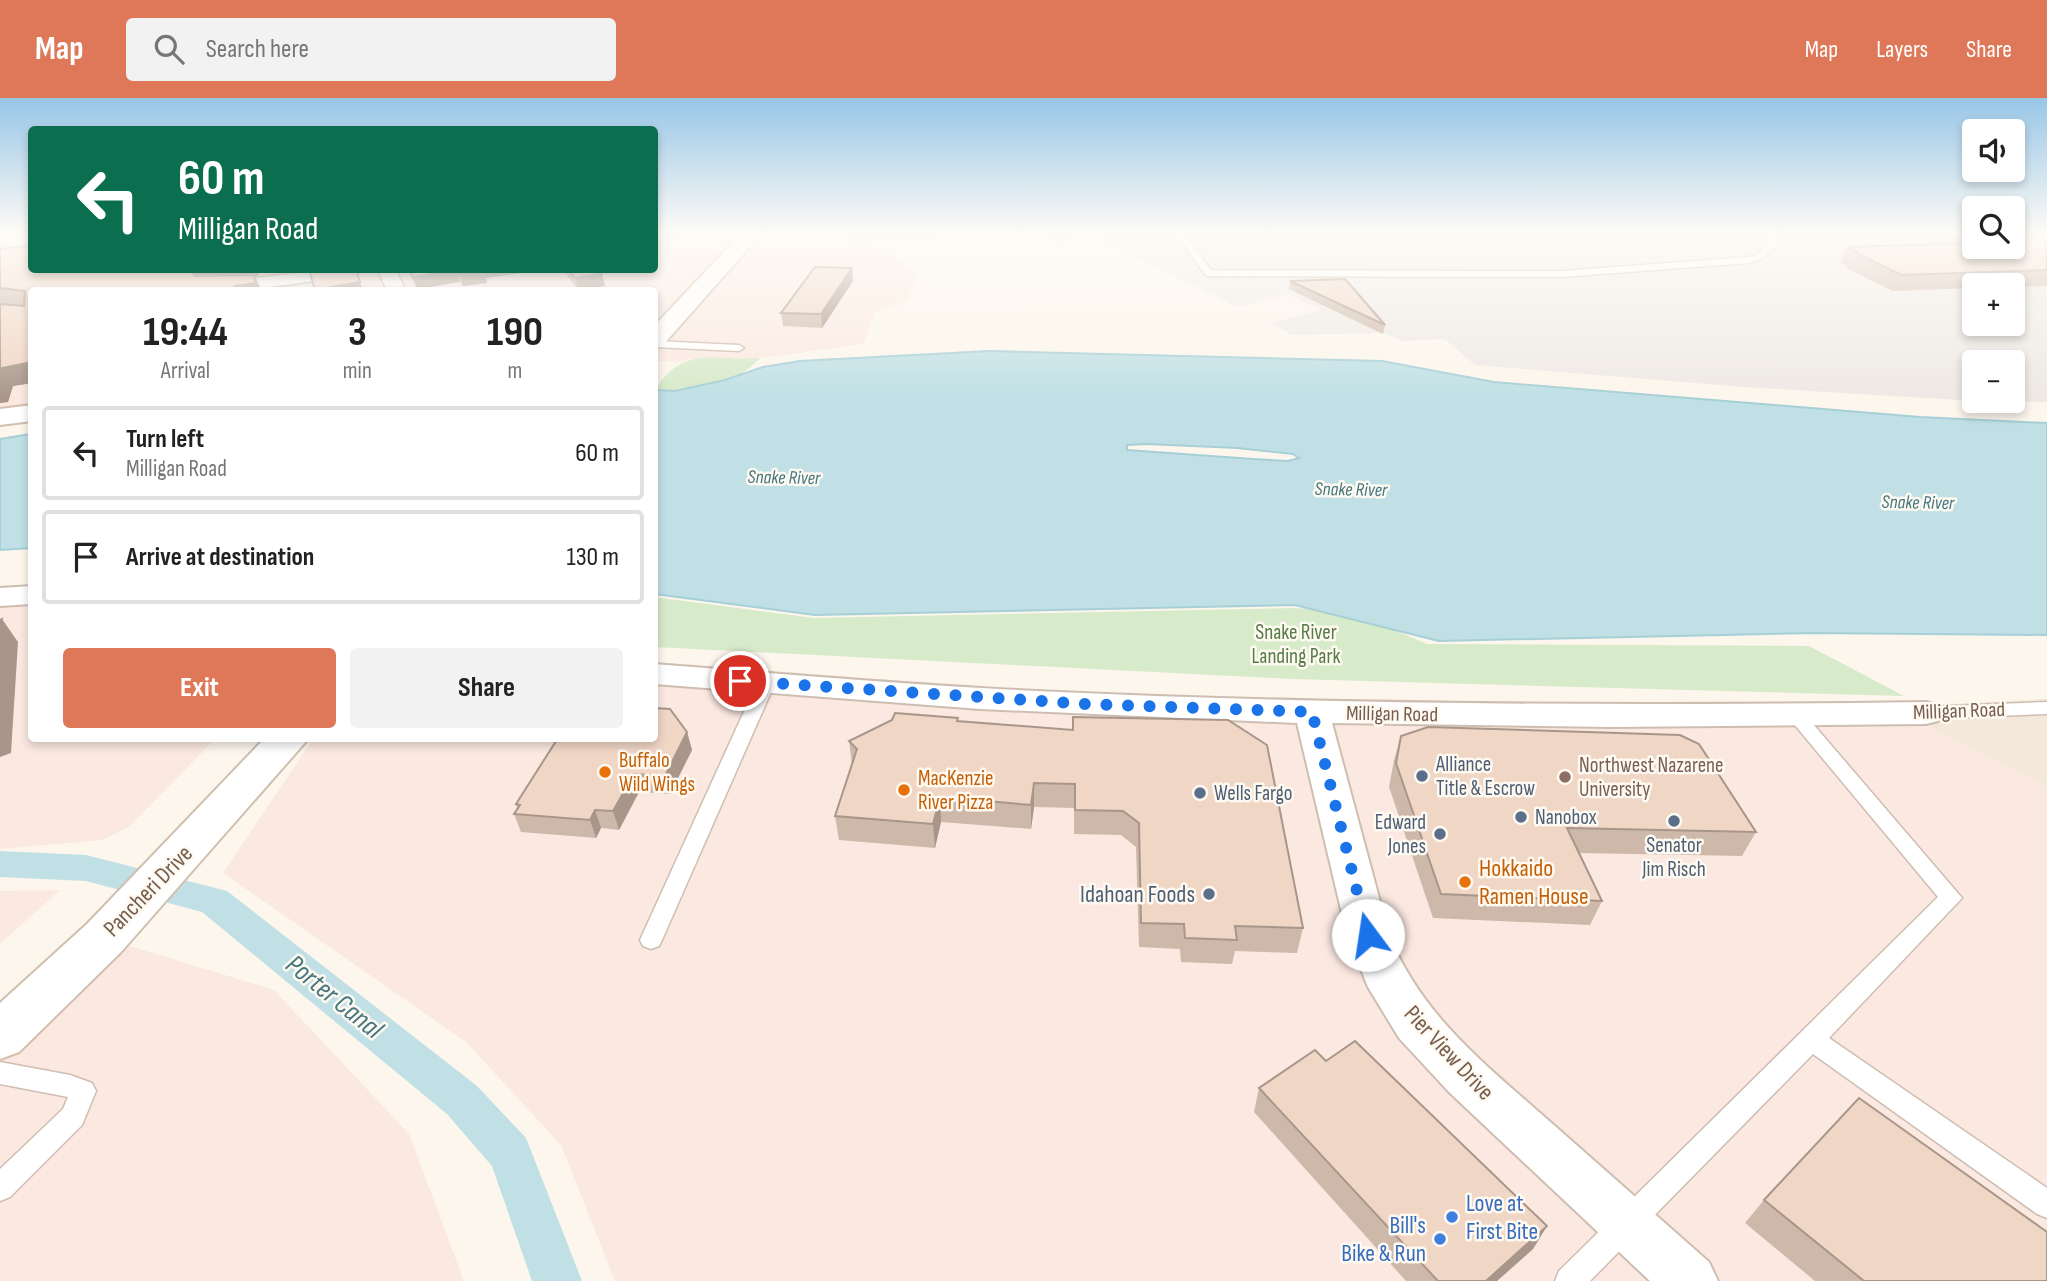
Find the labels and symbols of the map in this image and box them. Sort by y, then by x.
water label: Snake River [748,466,821,490]
water label: Snake River [1315,478,1388,502]
water label: Snake River [1882,491,1955,515]
park label: Snake River Landing Park [1252,620,1340,669]
pin [710,651,770,711]
street label: Milligan Road [1913,697,2005,725]
street label: Milligan Road [1346,701,1438,727]
place label: Buffalo Wild Wings [619,748,695,797]
place label: Alliance Title & Escrow [1435,752,1535,801]
place label: Northwest Nazarene University [1579,753,1724,802]
marker: Buffalo Wild Wings [597,764,613,780]
place label: MacKenzie River Pizza [918,766,993,815]
marker: Alliance Title & Escrow [1414,768,1430,784]
marker: Northwest Nazarene University [1557,769,1573,785]
place label: Wells Fargo [1214,781,1293,806]
marker: MacKenzie River Pizza [896,782,912,798]
marker: Wells Fargo [1192,785,1208,801]
place label: Nanobox [1535,805,1597,830]
marker: Nanobox [1513,809,1529,825]
place label: Edward Jones [1375,810,1426,859]
marker: Senator Jim Risch [1666,813,1682,829]
marker: Edward Jones [1432,826,1448,842]
place label: Senator Jim Risch [1641,833,1706,882]
street label: Pancheri Drive [97,839,199,943]
place label: Hokkaido Ramen House [1479,854,1589,911]
marker: Hokkaido Ramen House [1457,874,1473,890]
place label: Idahoan Foods [1080,880,1195,909]
marker: Idahoan Foods [1201,886,1217,902]
position arrow [1331,898,1405,972]
water label: Porter Canal [279,948,390,1047]
street label: Pier View Drive [1398,1000,1500,1106]
place label: Love at First Bite [1466,1189,1538,1246]
marker: Love at First Bite [1444,1209,1460,1225]
place label: Bill's Bike & Run [1341,1211,1426,1268]
marker: Bill's Bike & Run [1432,1231,1448,1247]

